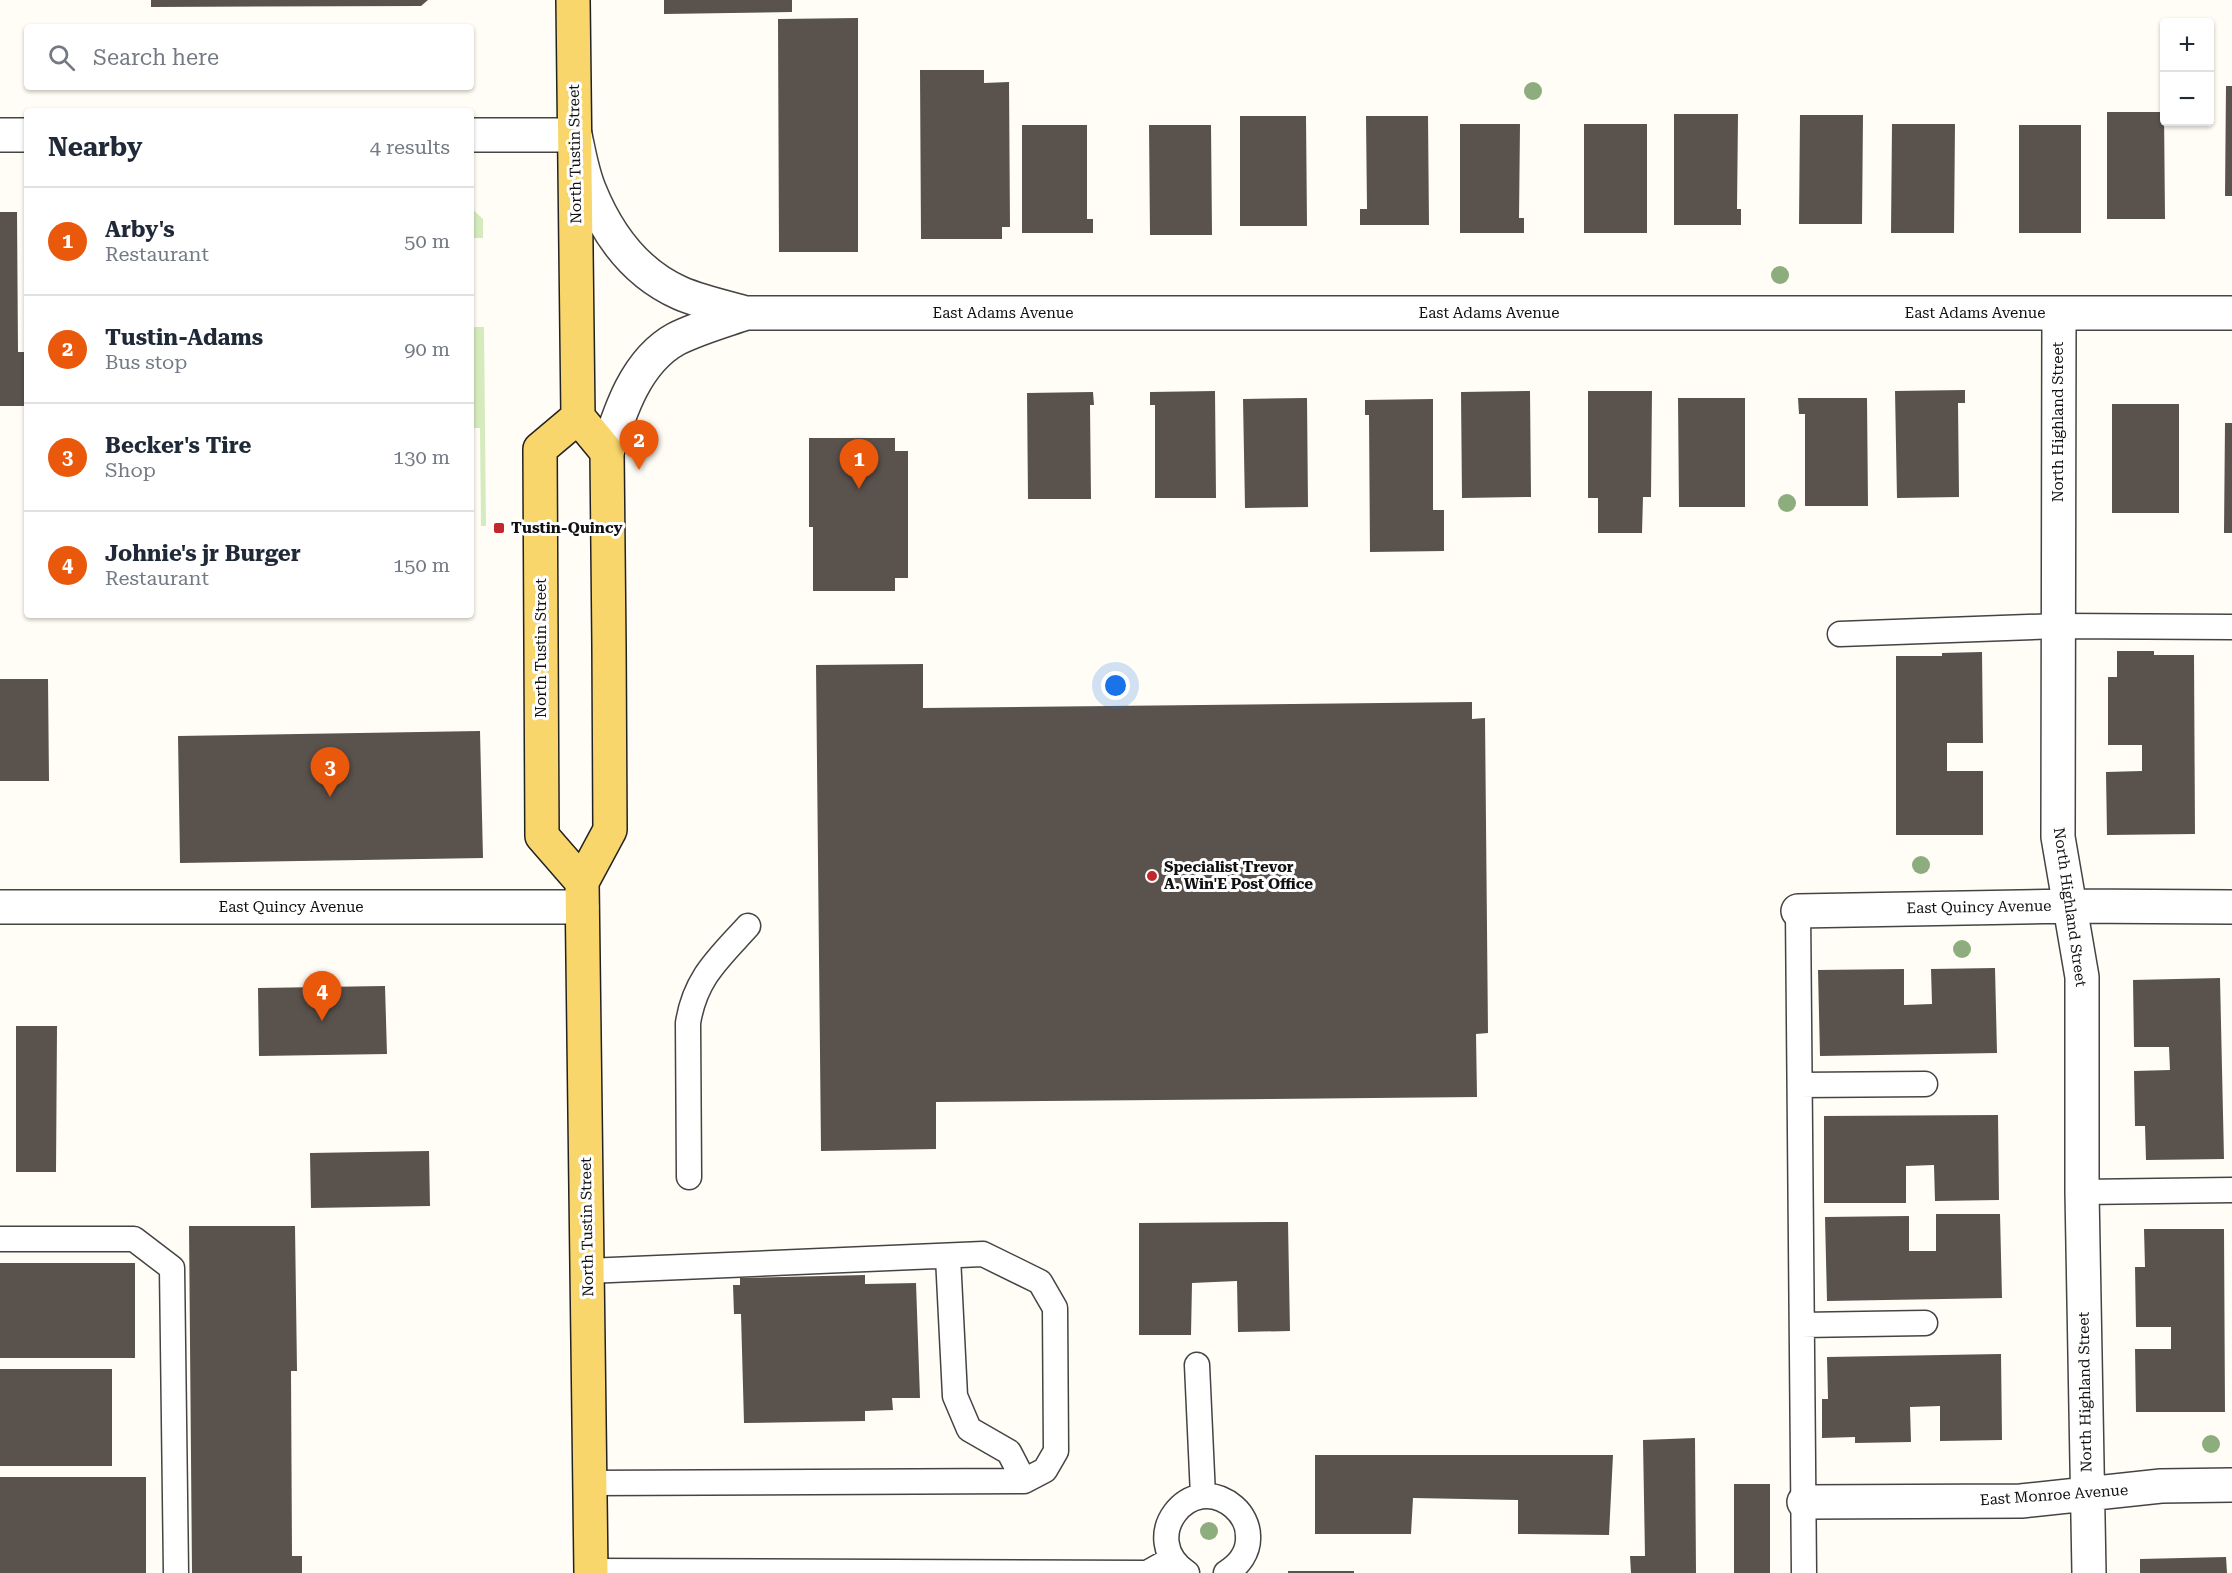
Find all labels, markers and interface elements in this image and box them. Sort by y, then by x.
map controls [2160,18,2214,126]
button: + [2160,18,2214,72]
search box [24,24,474,90]
icon: search [45,41,78,74]
text: Search here [93,45,219,70]
button: − [2160,72,2214,126]
street label: North Tustin Street [565,84,585,224]
text: Nearby [48,132,142,162]
text: 4 results [370,135,450,159]
text: Arby's [105,217,175,242]
text: 1 [62,229,73,253]
text: 50 m [404,229,450,253]
text: Restaurant [105,242,209,266]
street label: East Adams Avenue [933,304,1073,322]
street label: East Adams Avenue [1419,304,1559,322]
street label: East Adams Avenue [1905,304,2045,322]
text: Tustin-Adams [105,325,263,350]
text: 2 [62,337,73,361]
text: 90 m [404,337,450,361]
street label: North Highland Street [2049,341,2067,502]
text: Bus stop [105,350,187,374]
pin: 2 [620,420,658,470]
text: Becker's Tire [105,433,251,458]
pin: 1 [840,440,878,489]
text: 3 [62,445,73,469]
text: 130 m [393,445,450,469]
text: Shop [105,458,156,482]
place label: Tustin-Quincy [511,519,623,537]
marker: Tustin-Quincy [492,521,506,535]
text: Johnie's jr Burger [105,541,301,566]
text: 4 [62,553,73,577]
text: 150 m [393,553,450,577]
text: Restaurant [105,566,209,590]
street label: North Tustin Street [532,578,550,718]
your location [1101,671,1130,700]
pin: 3 [310,748,350,797]
street label: North Highland Street [2050,826,2090,988]
place label: Specialist Trevor A. Win'E Post Office [1164,858,1313,893]
marker: Specialist Trevor A. Win'E Post Office [1145,869,1159,883]
street label: East Quincy Avenue [1906,897,2052,917]
street label: East Quincy Avenue [219,898,363,916]
pin: 4 [302,972,342,1021]
street label: North Tustin Street [577,1157,597,1297]
street label: North Highland Street [2075,1311,2095,1472]
street label: East Monroe Avenue [1979,1481,2129,1509]

